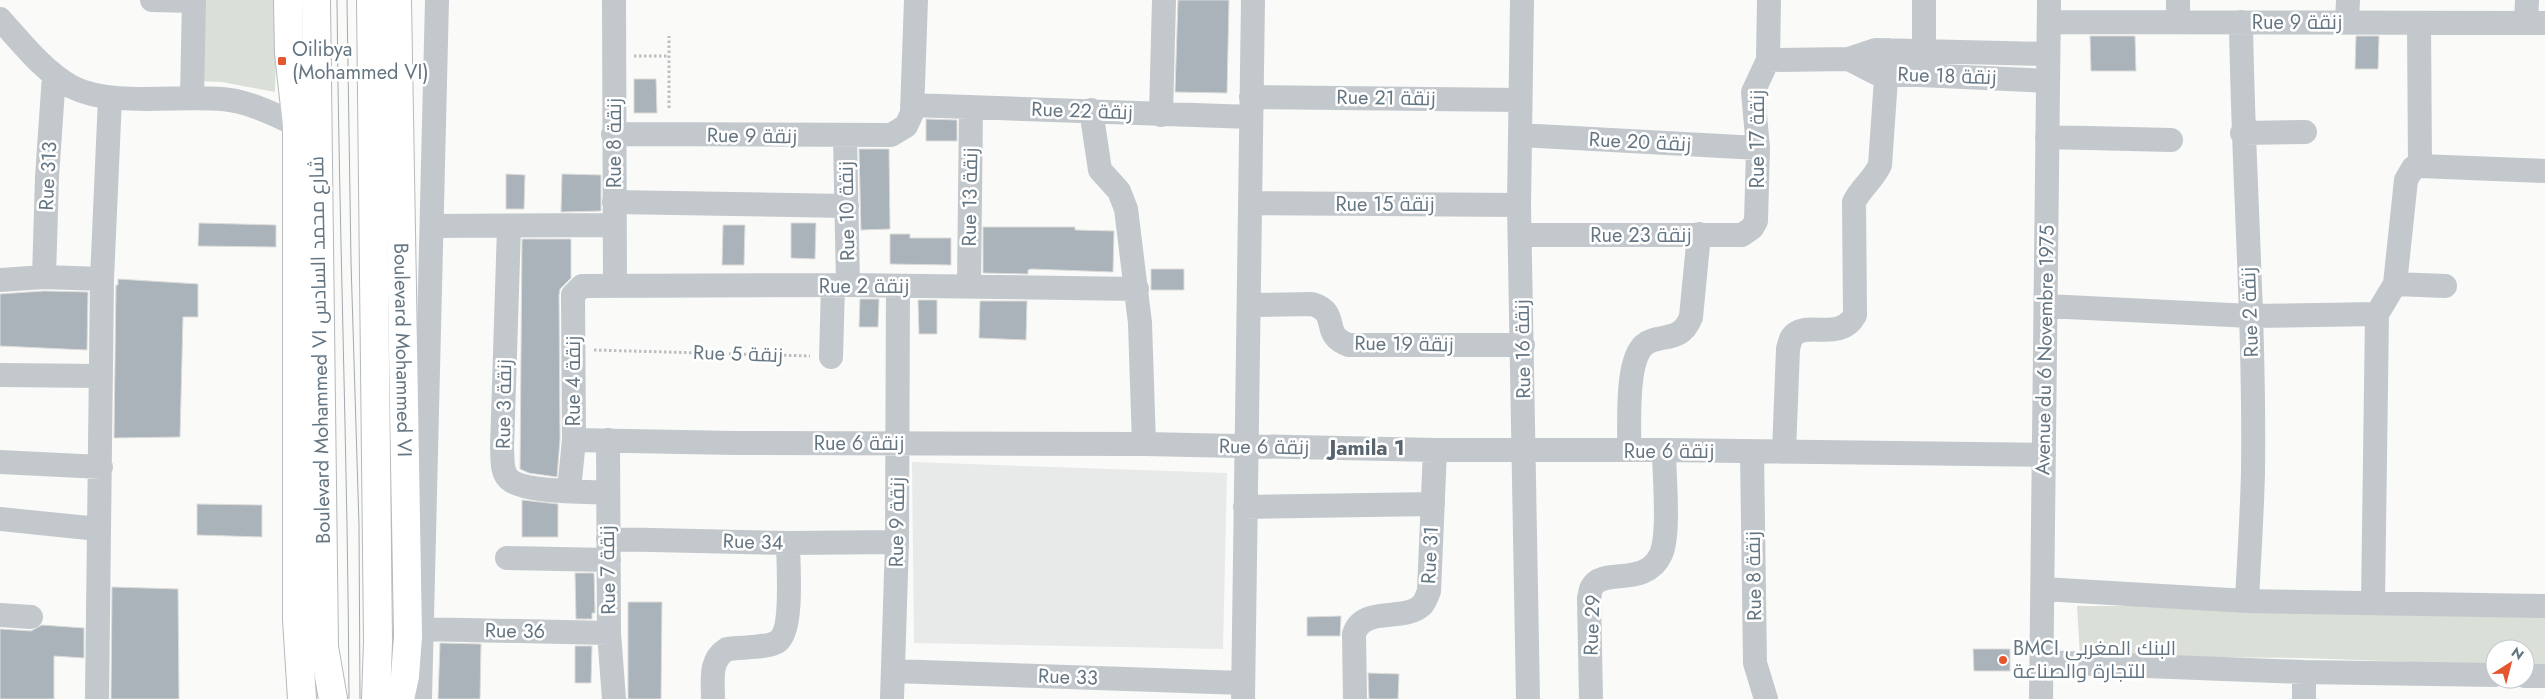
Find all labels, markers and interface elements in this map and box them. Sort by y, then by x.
street label: Rue 9 زنقة [2252,8,2342,37]
place label: Oilibya (Mohammed VI) [292,35,429,87]
marker: Oilibya (Mohammed VI) [276,55,288,67]
street label: Rue 18 زنقة [1897,60,1997,92]
street label: Rue 21 زنقة [1336,83,1436,113]
street label: Rue 17 زنقة [1743,90,1772,188]
street label: Rue 22 زنقة [1031,95,1133,127]
street label: Rue 8 زنقة [600,98,629,188]
street label: Rue 9 زنقة [707,121,797,151]
street label: Rue 20 زنقة [1588,125,1692,159]
street label: Rue 313 [32,141,64,211]
street label: Rue 13 زنقة [955,147,985,247]
street label: Boulevard Mohammed VI شارع محمد السادس [302,156,338,544]
street label: Rue 10 زنقة [832,161,862,261]
street label: Rue 15 زنقة [1335,190,1435,219]
street label: Rue 23 زنقة [1590,221,1692,250]
street label: Avenue du 6 Novembre 1975 [2028,225,2062,475]
street label: Boulevard Mohammed VI [387,243,419,457]
street label: Rue 2 زنقة [2234,266,2266,358]
street label: Rue 2 زنقة [819,272,909,301]
street label: Rue 16 زنقة [1508,299,1538,399]
street label: Rue 19 زنقة [1354,329,1454,359]
street label: Rue 4 زنقة [559,336,588,426]
street label: Rue 5 زنقة [692,338,784,370]
street label: Rue 3 زنقة [489,359,519,449]
street label: Rue 6 زنقة [814,429,904,458]
street label: Rue 6 زنقة [1219,432,1309,462]
district label: Jamila 1 [1325,433,1405,463]
street label: Rue 6 زنقة [1624,437,1714,466]
street label: Rue 9 زنقة [882,477,912,567]
street label: Rue 7 زنقة [593,525,623,615]
street label: Rue 31 [1414,525,1446,585]
street label: Rue 34 [722,526,784,558]
street label: Rue 8 زنقة [1739,531,1769,621]
street label: Rue 29 [1576,594,1608,656]
street label: Rue 36 [485,616,545,646]
place label: BMCI البنك المغربي للتجارة والصناعة [2013,634,2176,686]
north arrow [2485,639,2535,689]
text: N [2507,642,2528,665]
marker: BMCI البنك المغربي للتجارة والصناعة [1997,654,2009,666]
street label: Rue 33 [1038,661,1098,693]

